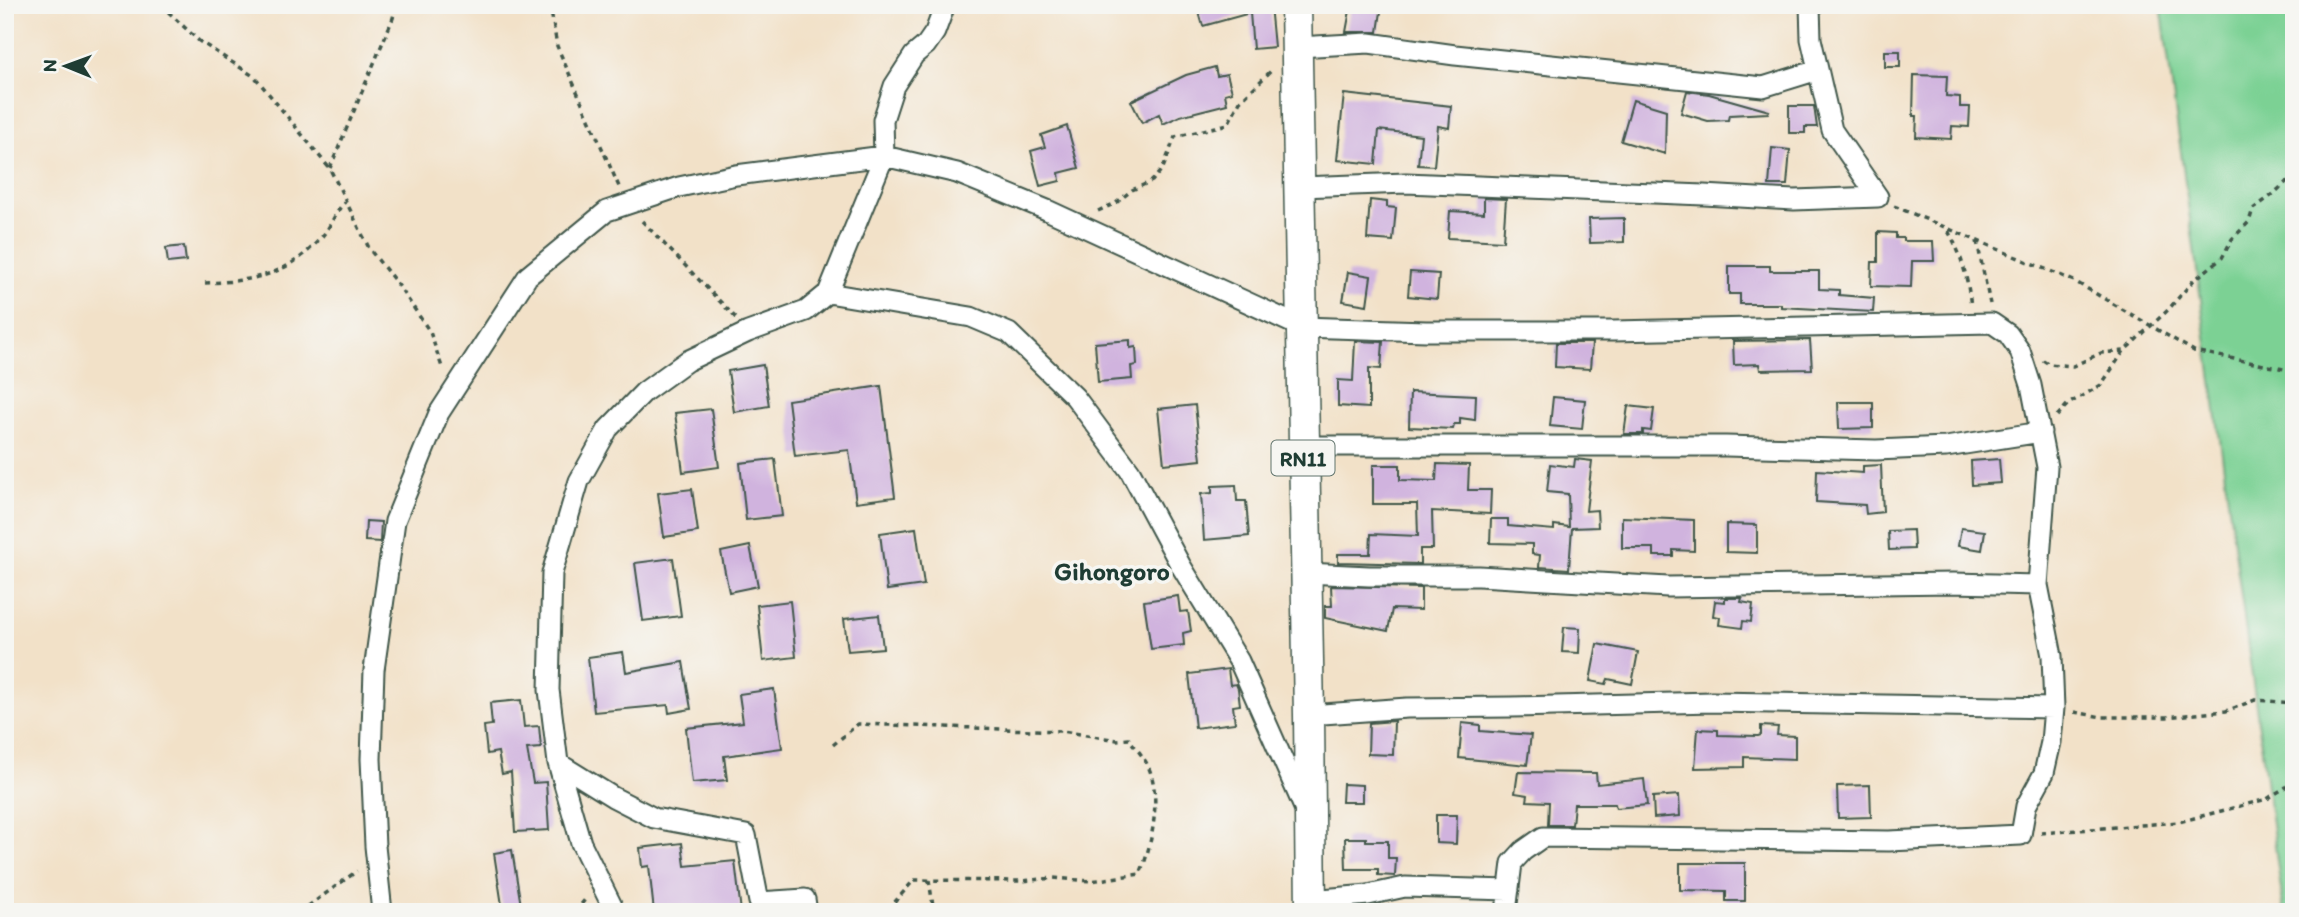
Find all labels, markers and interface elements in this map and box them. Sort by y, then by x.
north arrow [32,32,102,102]
text: N [38,59,61,72]
road number: RN11 [1272,440,1334,476]
district label: Gihongoro [1054,555,1170,587]

